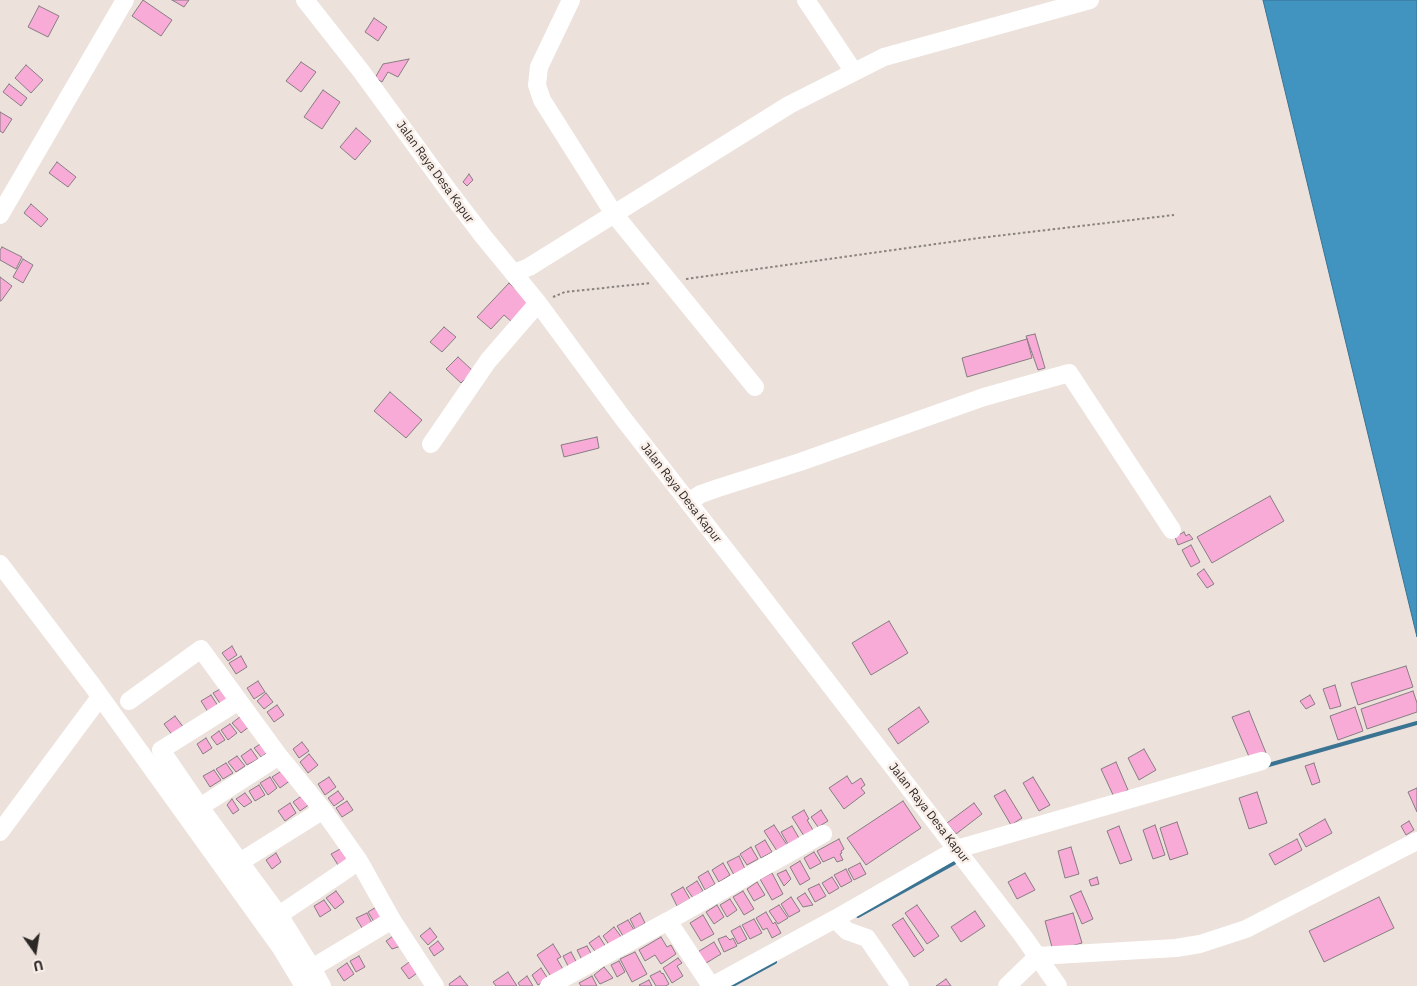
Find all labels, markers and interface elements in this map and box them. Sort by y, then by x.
street label: Jalan Raya Desa Kapur [393,118,477,226]
street label: Jalan Raya Desa Kapur [638,440,724,546]
street label: Jalan Raya Desa Kapur [886,760,972,866]
north arrow [10,926,60,976]
text: U [32,956,45,975]

